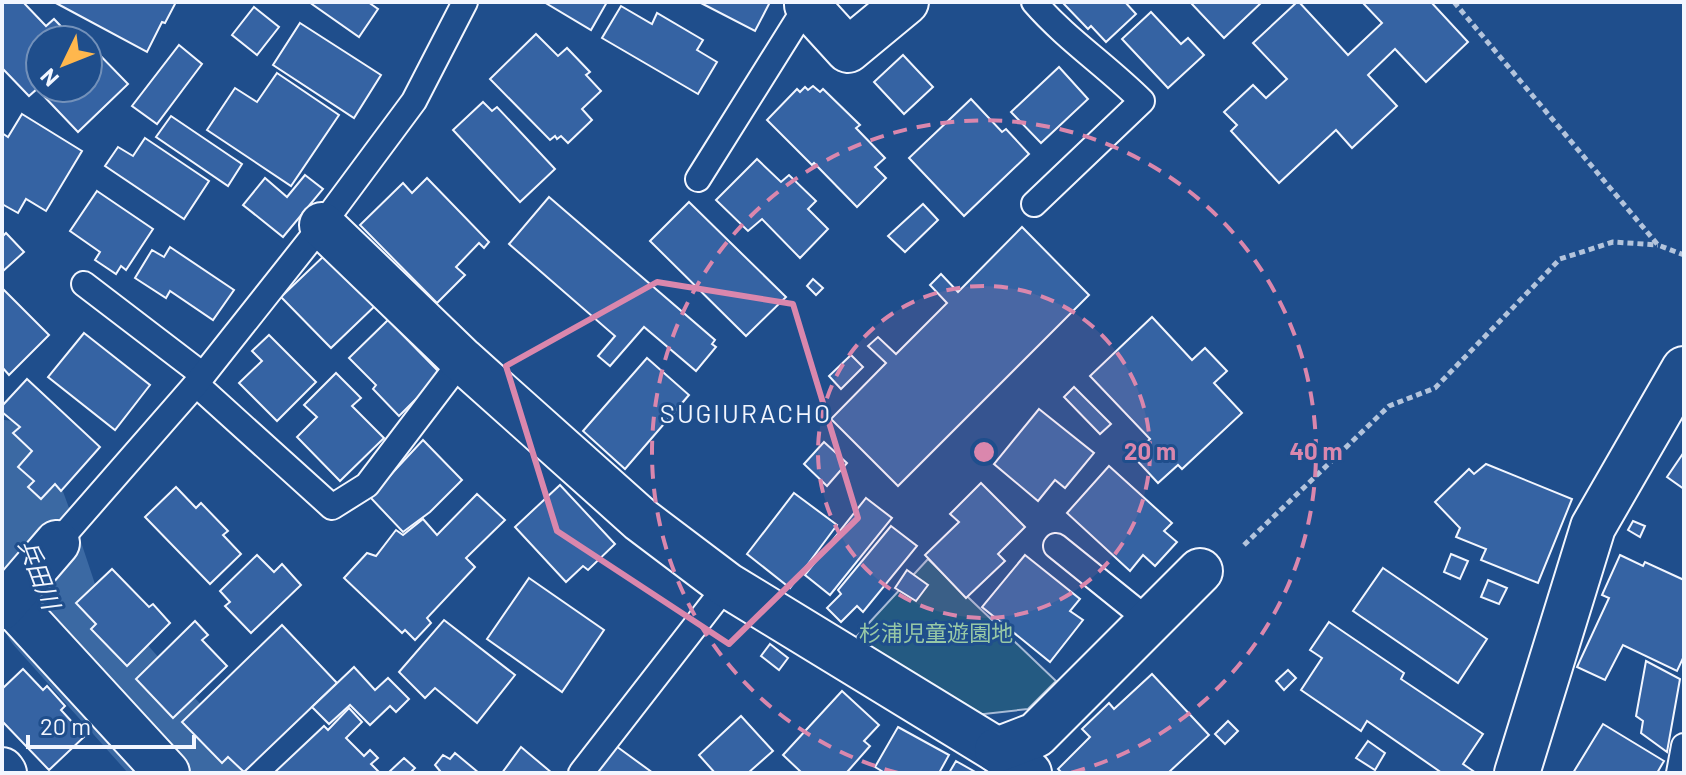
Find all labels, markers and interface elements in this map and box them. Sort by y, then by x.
north arrow [24,24,104,104]
text: N [34,64,63,93]
district label: SUGIURACHO [660,397,832,428]
text: 20 m [1124,436,1176,465]
text: 40 m [1289,436,1343,465]
centre of rings [970,438,998,466]
water label: 兵田川 [14,535,68,616]
park label: 杉浦児童遊園地 [859,619,1013,645]
scale bar [28,699,194,749]
text: 20 m [40,711,91,740]

